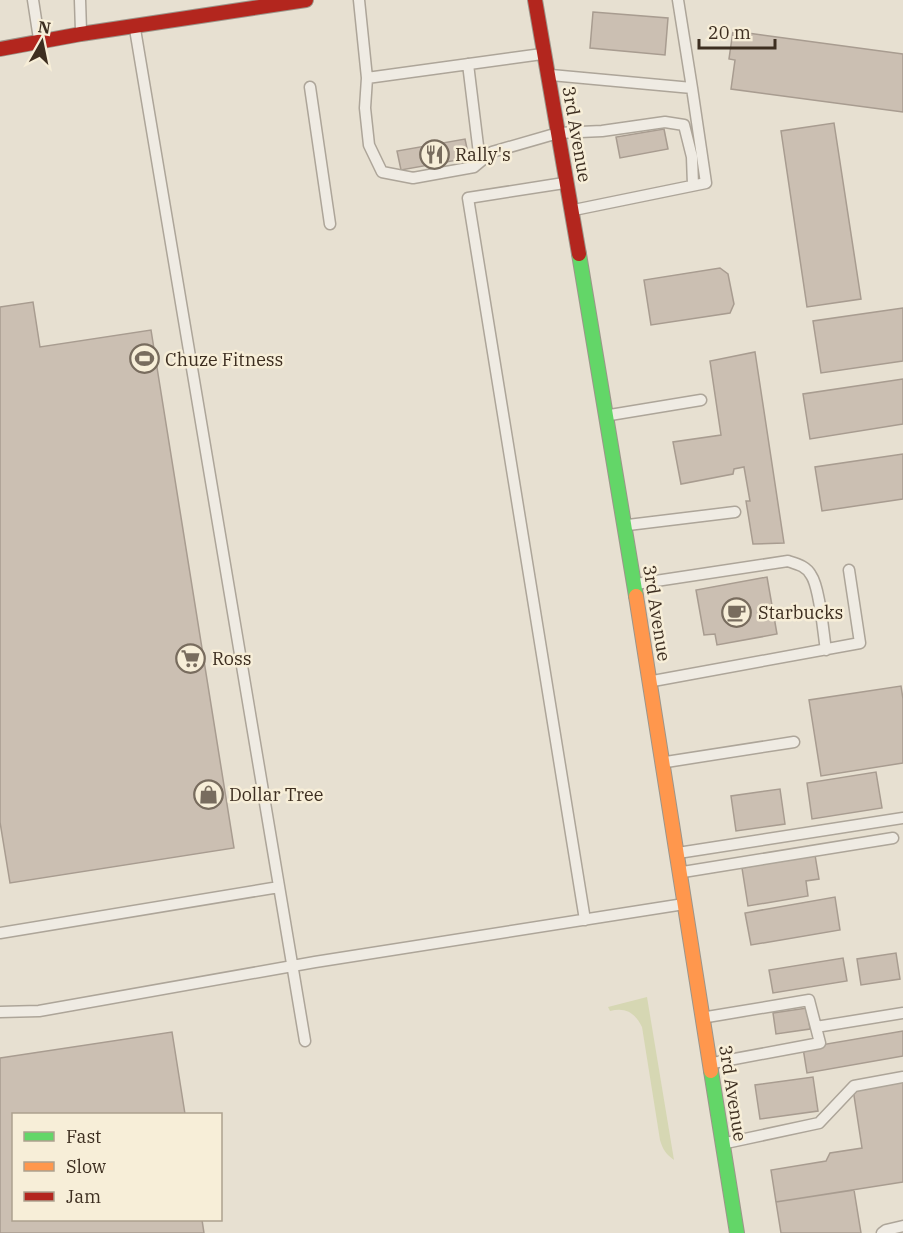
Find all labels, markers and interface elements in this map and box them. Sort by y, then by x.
north arrow [12,12,72,72]
scale bar [699,12,776,50]
text: N [37,16,52,38]
text: 20 m [708,21,751,44]
street label: 3rd Avenue [557,84,597,184]
restaurant icon: Rally's [418,138,450,170]
place label: Rally's [455,143,511,166]
sports icon: Chuze Fitness [128,343,160,375]
place label: Chuze Fitness [165,348,283,371]
street label: 3rd Avenue [638,563,676,663]
cafe icon: Starbucks [721,596,753,628]
place label: Starbucks [758,601,843,624]
supermarket icon: Ross [175,642,207,674]
place label: Ross [212,647,251,670]
shop icon: Dollar Tree [192,778,224,810]
place label: Dollar Tree [229,783,323,806]
street label: 3rd Avenue [714,1043,752,1143]
legend [12,1113,222,1221]
text: Fast [66,1125,101,1148]
text: Slow [66,1155,106,1178]
text: Jam [66,1185,101,1208]

